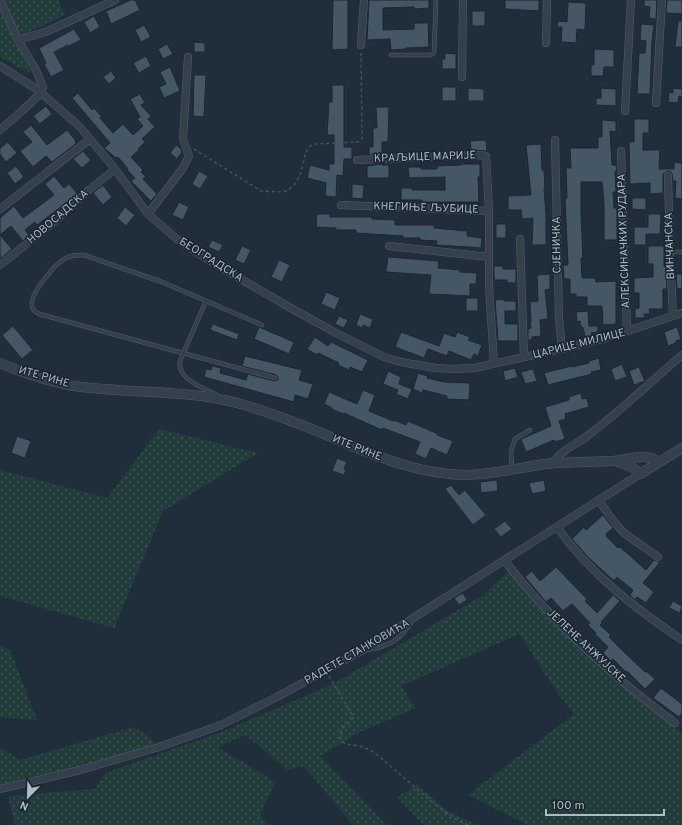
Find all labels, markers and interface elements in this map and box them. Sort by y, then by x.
street label: КРАЉИЦЕ МАРИЈЕ [374,148,476,166]
street label: АЛЕКСИНАЧКИХ РУДАРА [615,173,633,309]
street label: НОВОСАДСКА [25,187,91,247]
street label: КНЕГИЊЕ ЉУБИЦЕ [373,199,479,217]
street label: ВИНЧАНСКА [662,212,678,280]
street label: СЈЕНИЧКА [550,216,564,274]
street label: БЕОГРАДСКА [176,235,246,285]
street label: ЦАРИЦЕ МИЛИЦЕ [531,326,627,362]
street label: ИТЕ РИНЕ [17,363,71,391]
street label: ИТЕ РИНЕ [330,432,384,464]
street label: ЈЕЛЕНЕ АНЖУЈСКЕ [544,606,628,686]
street label: РАДЕТЕ СТАНКОВИЋА [302,616,412,688]
north arrow [8,777,48,817]
scale bar [546,791,664,817]
text: N [18,797,31,813]
text: 100 m [552,798,585,814]

